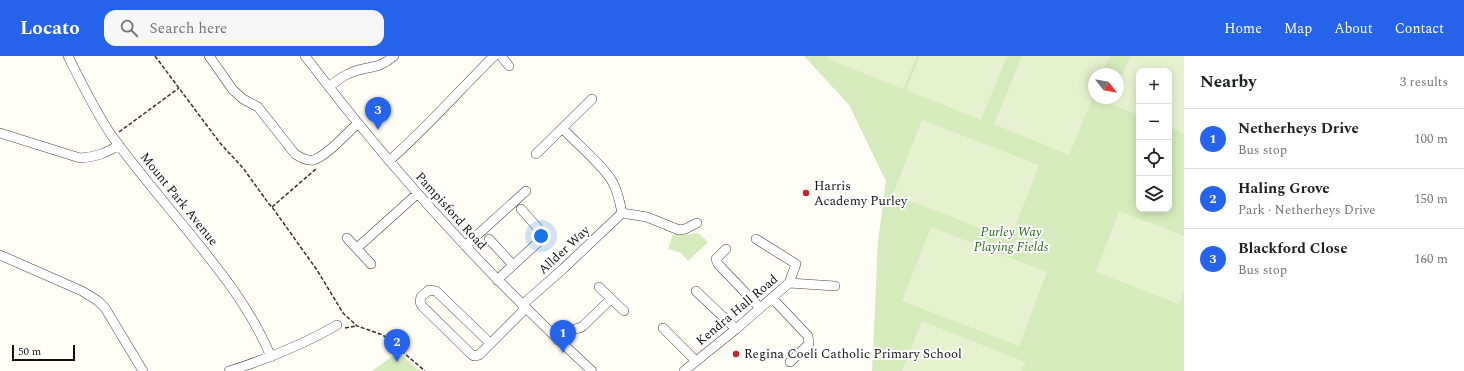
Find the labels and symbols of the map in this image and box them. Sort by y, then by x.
north arrow [1088,68,1124,104]
pin: 3 [365,97,391,130]
street label: Mount Park Avenue [135,148,223,250]
street label: Pampisford Road [410,167,492,255]
place label: Harris Academy Purley [814,176,908,211]
marker: Harris Academy Purley [801,188,811,198]
street label: Allder Way [534,220,595,279]
park label: Purley Way Playing Fields [974,222,1049,257]
your location [531,226,551,246]
street label: Kendra Hall Road [691,270,783,350]
pin: 1 [550,320,576,353]
pin: 2 [384,329,410,362]
scale bar [12,343,75,362]
place label: Regina Coeli Catholic Primary School [744,344,962,364]
marker: Regina Coeli Catholic Primary School [731,349,741,359]

